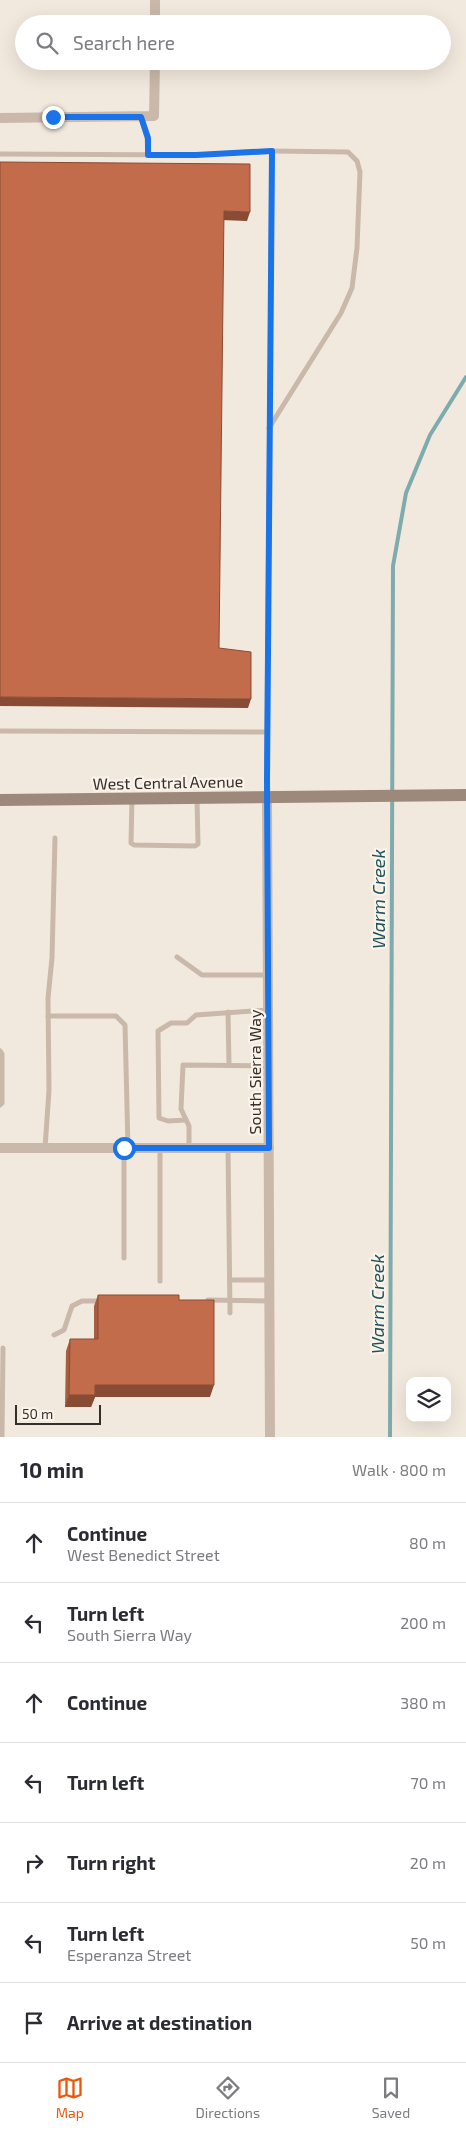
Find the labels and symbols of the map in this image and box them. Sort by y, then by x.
route end [42,106,65,129]
street label: West Central Avenue [92,771,244,793]
water label: Warm Creek [367,849,389,949]
street label: South Sierra Way [245,1009,264,1134]
route start [113,1137,136,1160]
water label: Warm Creek [366,1254,388,1354]
scale bar [15,1402,101,1425]

